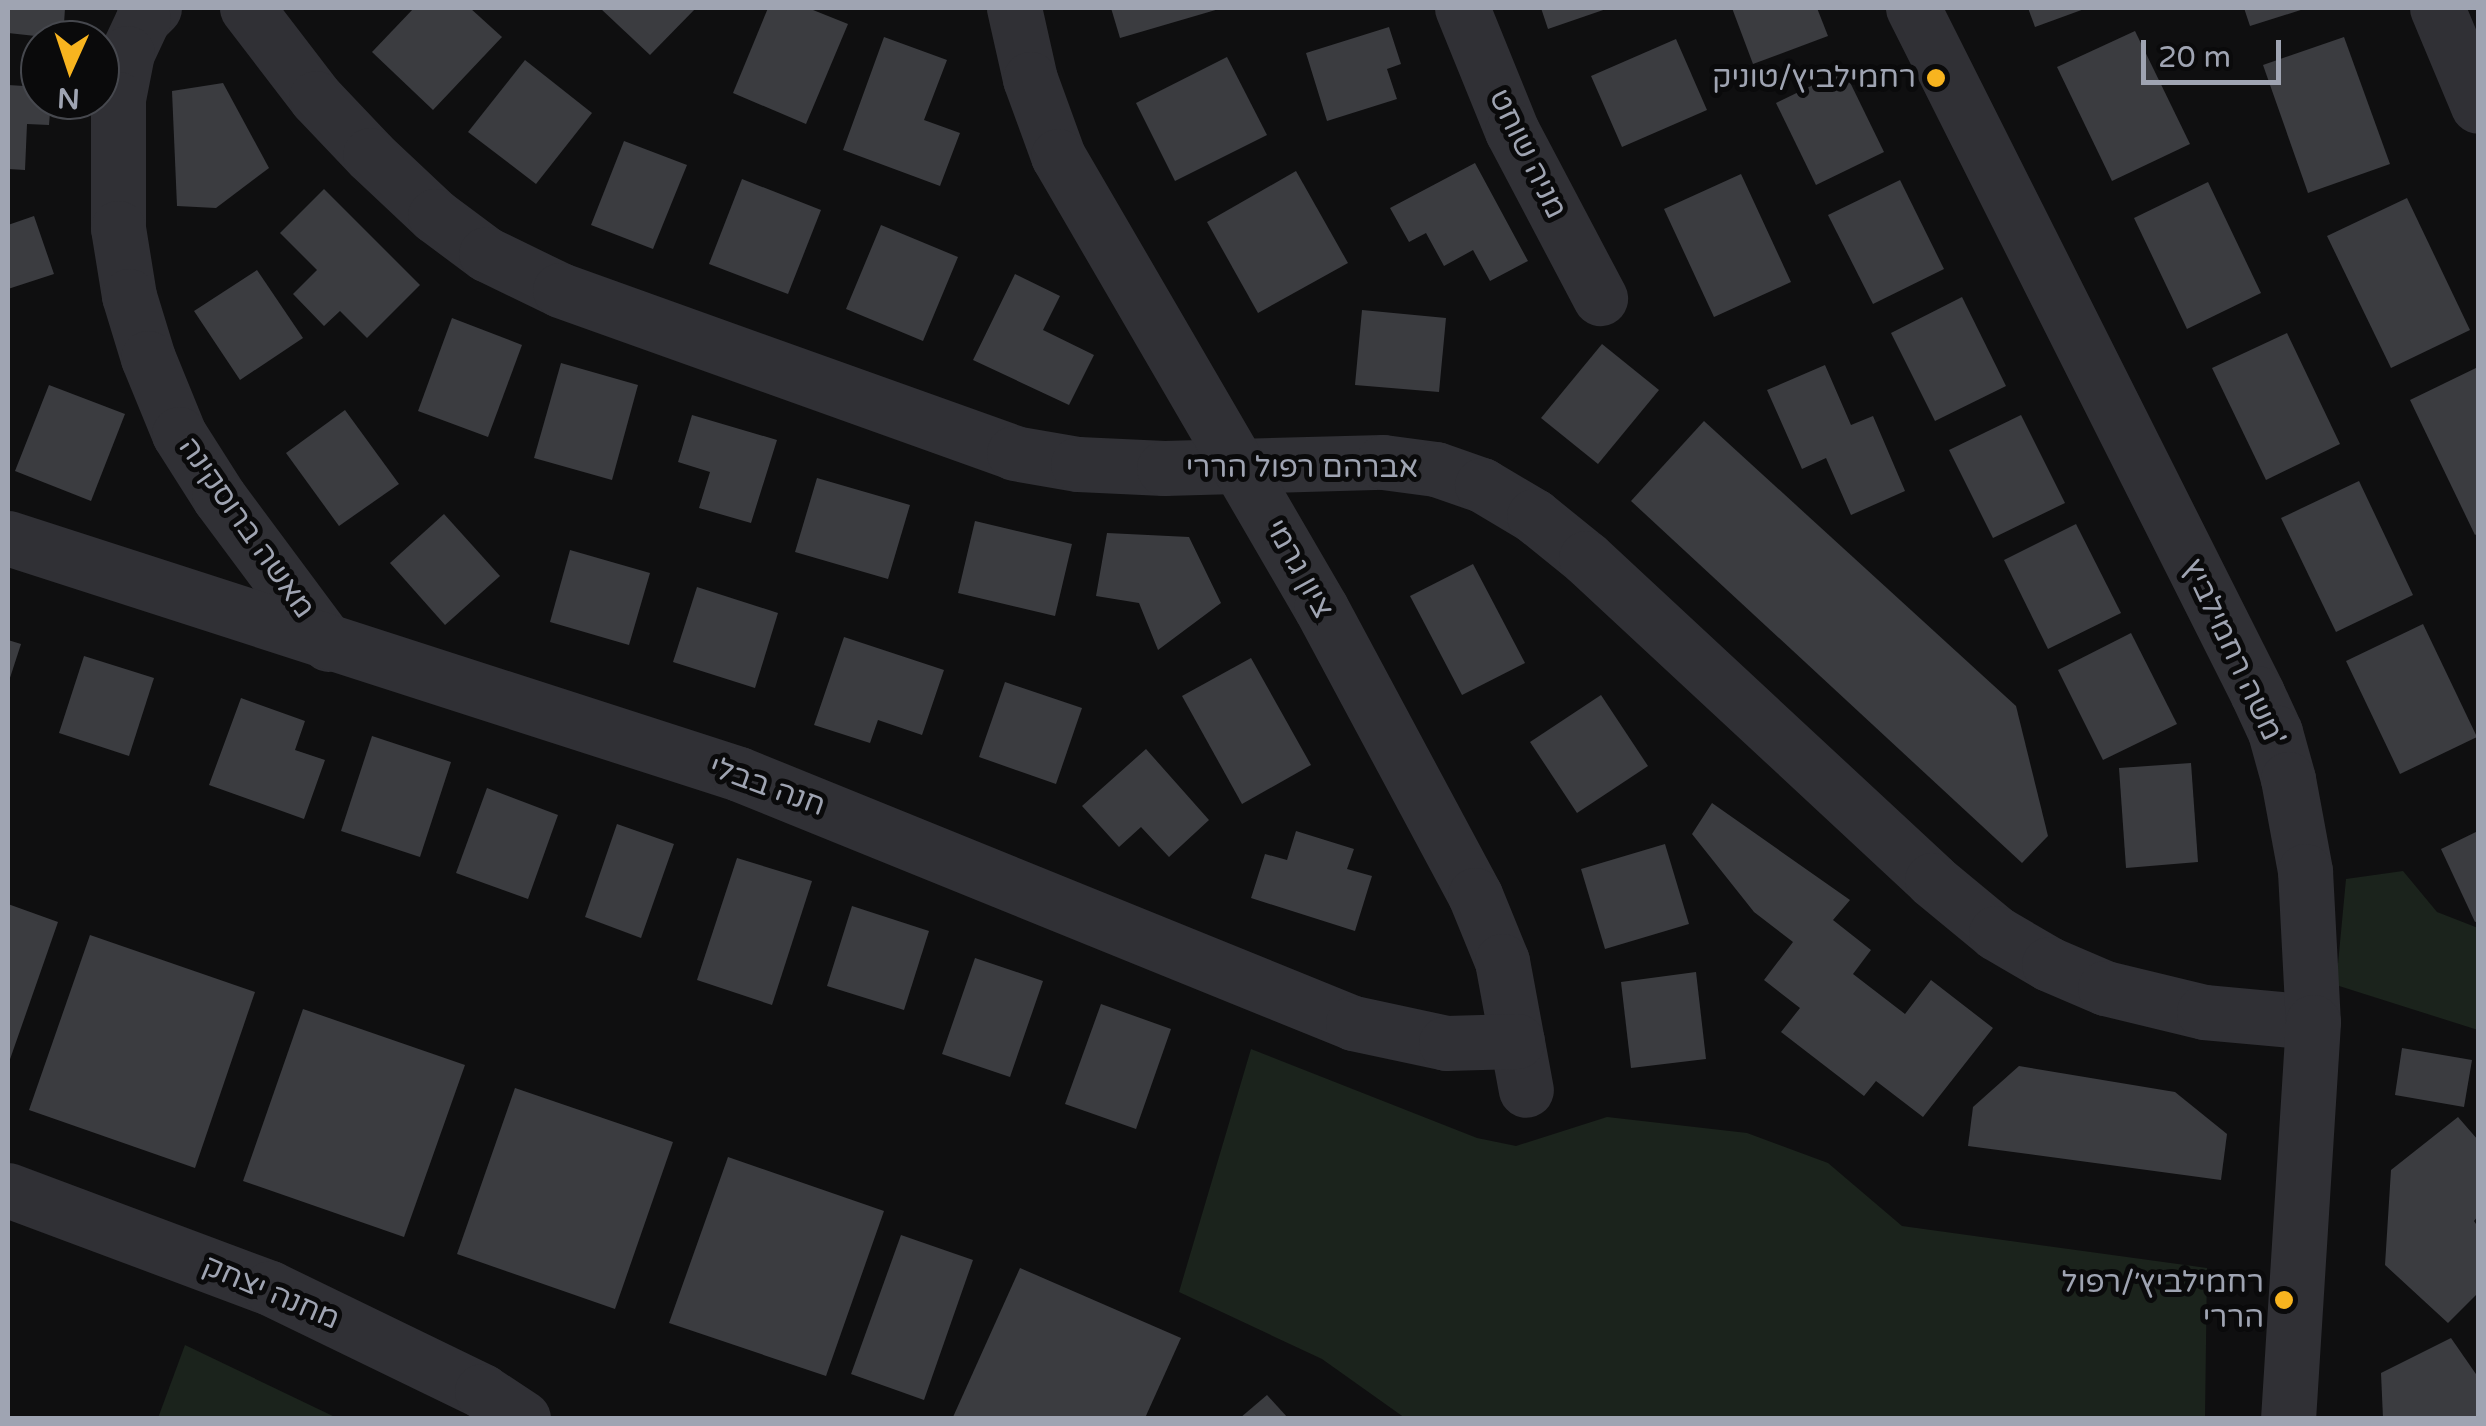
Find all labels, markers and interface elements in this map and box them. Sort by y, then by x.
north arrow [20,20,120,120]
scale bar [2146,20,2286,82]
text: 20 m [2158,39,2231,76]
place label: רחמילביץ/טוניק [1712,60,1916,96]
marker: רחמילביץ/טוניק [1925,67,1947,89]
text: N [56,80,81,116]
street label: מניה שוחט [1480,84,1574,224]
street label: מאשה ברוסקינה [170,431,322,625]
street label: אברהם רפול הררי [1186,450,1418,486]
street label: ציון גרמי [1257,513,1341,625]
street label: משה רחמילביץ' [2174,554,2292,752]
street label: חנה בבלי [704,749,830,825]
street label: מחנה יצחק [197,1248,345,1338]
place label: רחמילביץ׳/רפול הררי [2062,1265,2264,1336]
marker: רחמילביץ׳/רפול הררי [2273,1289,2295,1311]

